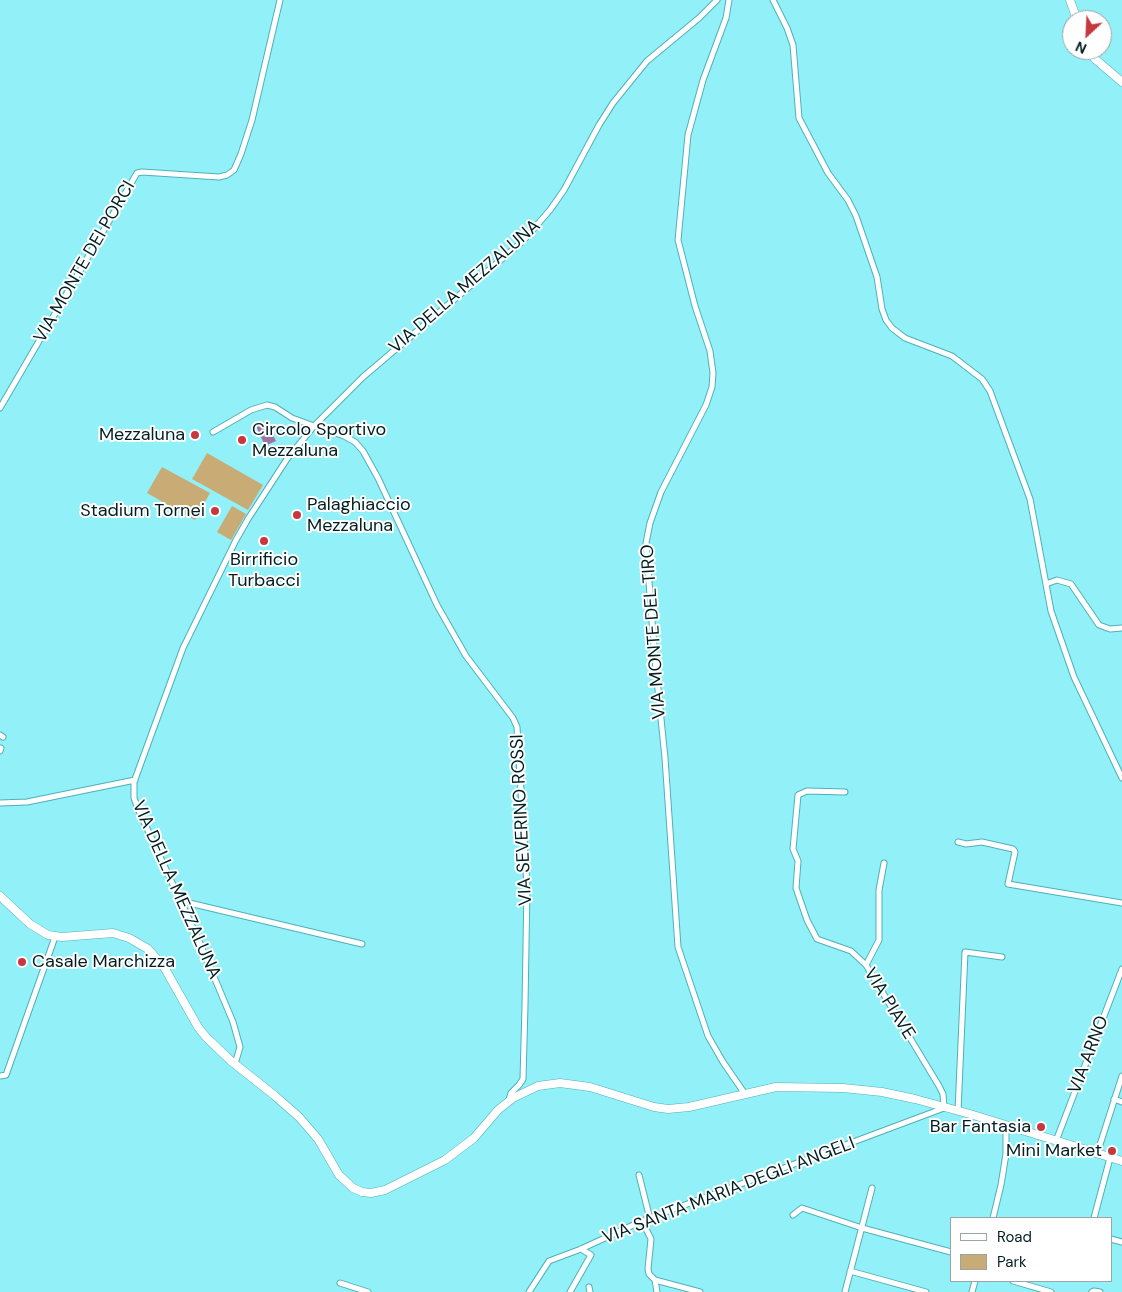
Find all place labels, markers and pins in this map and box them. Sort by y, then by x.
place label: Circolo Sportivo Mezzaluna [252,419,386,462]
place label: Mezzaluna [99,424,185,446]
marker: Mezzaluna [189,429,201,441]
marker: Circolo Sportivo Mezzaluna [236,434,248,446]
place label: Palaghiaccio Mezzaluna [307,494,411,536]
place label: Stadium Tornei [80,500,205,522]
marker: Stadium Tornei [209,505,221,517]
marker: Palaghiaccio Mezzaluna [291,509,303,521]
marker: Birrificio Turbacci [258,535,270,547]
place label: Birrificio Turbacci [228,549,300,592]
place label: Casale Marchizza [32,951,175,973]
marker: Casale Marchizza [16,956,28,968]
place label: Bar Fantasia [930,1116,1031,1138]
marker: Bar Fantasia [1035,1121,1047,1133]
place label: Mini Market [1006,1140,1102,1162]
marker: Mini Market [1106,1145,1118,1157]

